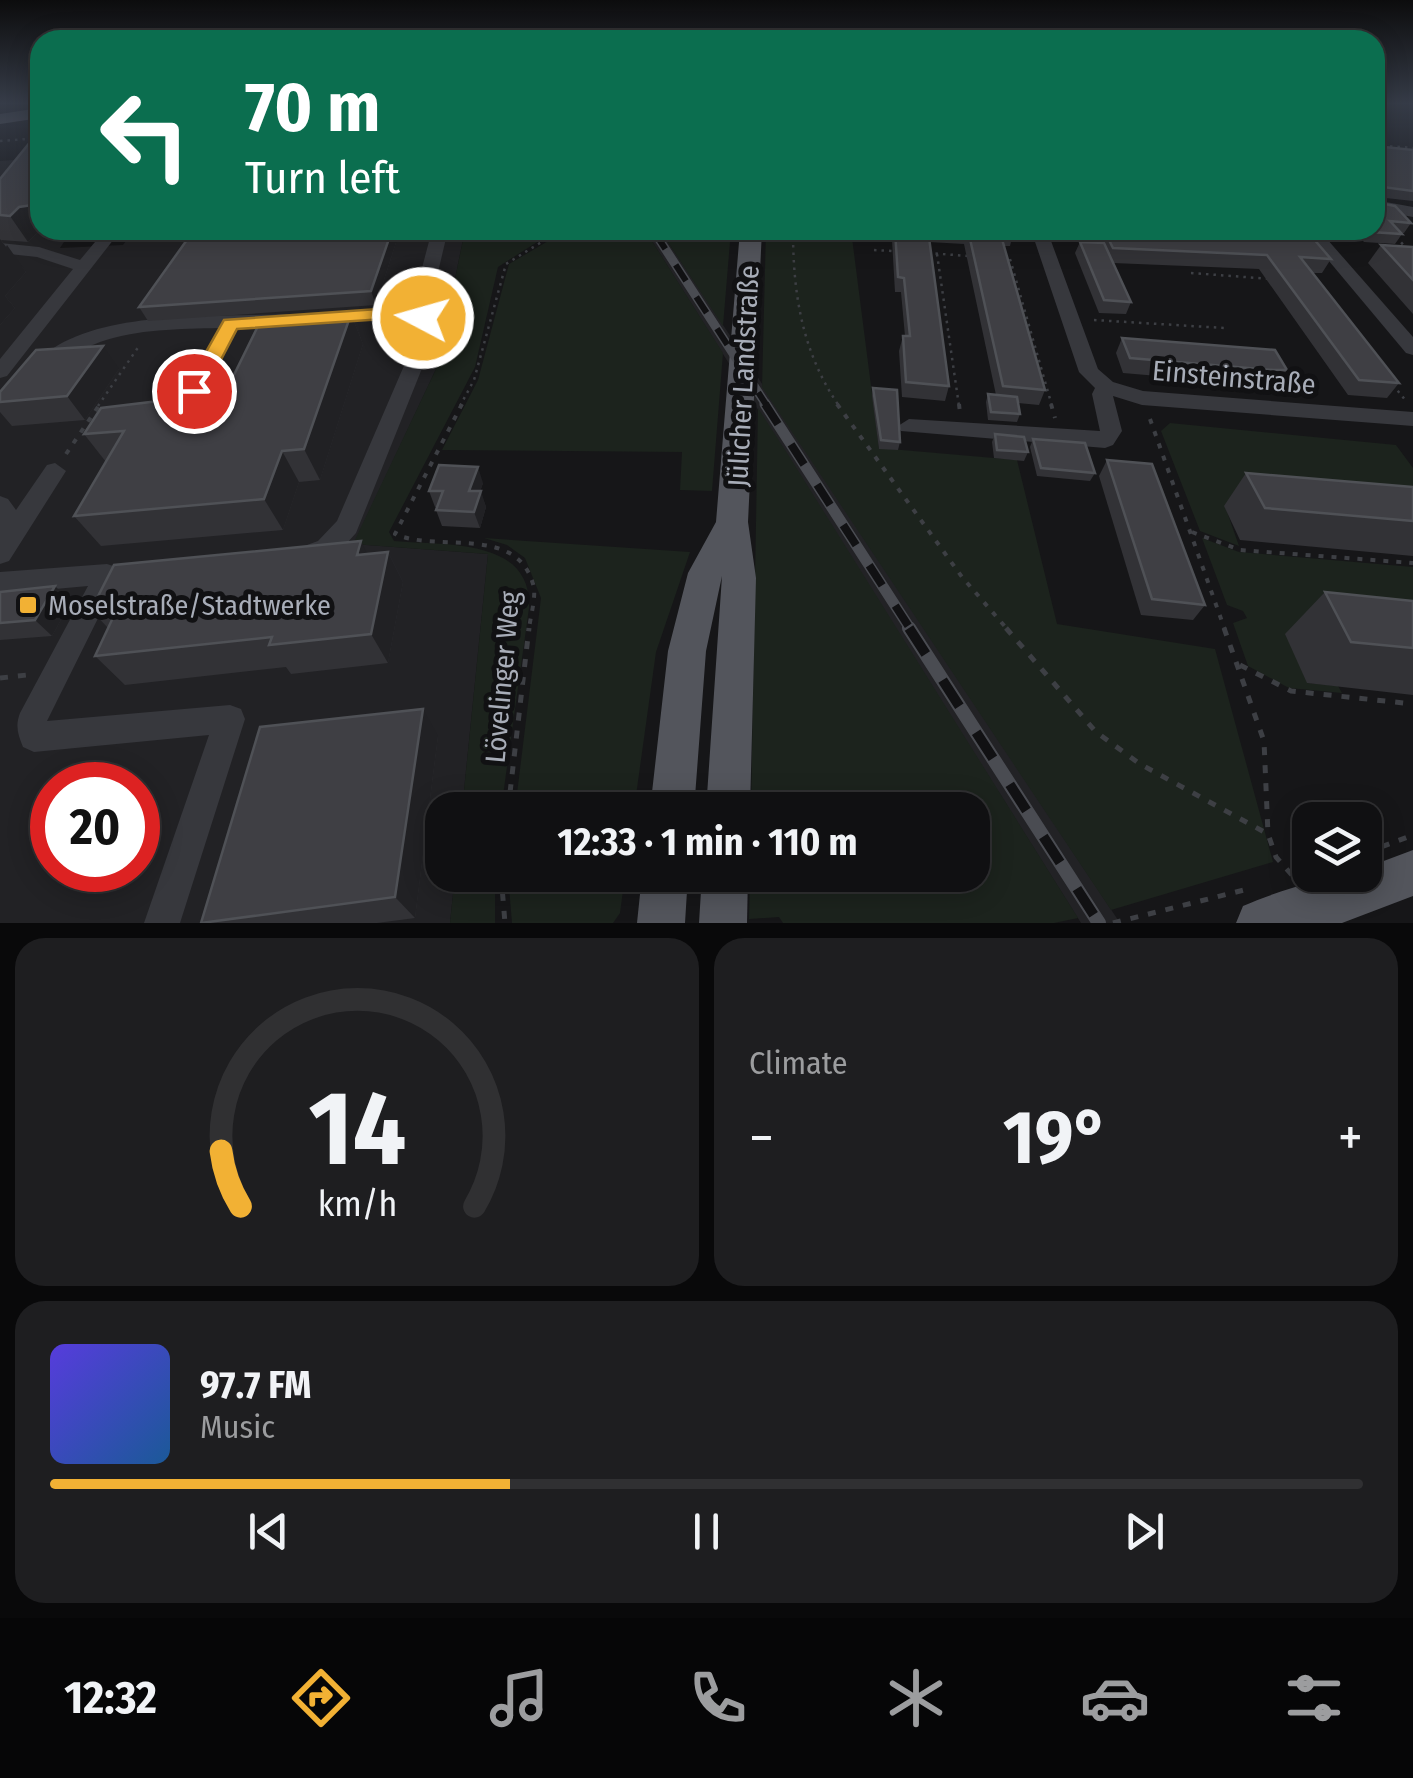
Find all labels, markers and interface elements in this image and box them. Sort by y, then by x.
text: 70 m [245,66,380,150]
icon: left [80,70,210,200]
text: Turn left [245,151,400,205]
street label: Jülicher Landstraße [721,264,766,488]
position arrow [371,266,475,370]
pin [152,349,237,434]
street label: Einsteinstraße [1151,354,1317,401]
icon: arrive [167,364,222,419]
place label: Moselstraße/Stadtwerke [48,589,331,622]
street label: Lövelinger Weg [479,589,527,764]
marker: Moselstraße/Stadtwerke [17,594,39,616]
speed limit sign: 20 [30,762,160,892]
map controls [1292,802,1382,892]
button: layers [1292,802,1382,892]
text: 12:33 · 1 min · 110 m [558,819,857,865]
text: Climate [749,1044,848,1082]
text: 14 [308,1067,406,1192]
text: 19° [1003,1093,1109,1183]
text: − [749,1105,774,1171]
text: + [1338,1105,1363,1171]
text: km/h [317,1183,397,1225]
text: 97.7 FM [200,1362,311,1408]
text: Music [200,1408,275,1446]
icon: previous [241,1504,296,1559]
icon: pause [679,1504,734,1559]
icon: next [1117,1504,1172,1559]
icon: directions [286,1663,356,1733]
icon: music [484,1663,554,1733]
icon: phone [683,1663,753,1733]
icon: climate [881,1663,951,1733]
icon: car [1080,1663,1150,1733]
icon: filters [1279,1663,1349,1733]
text: 12:32 [64,1671,157,1725]

